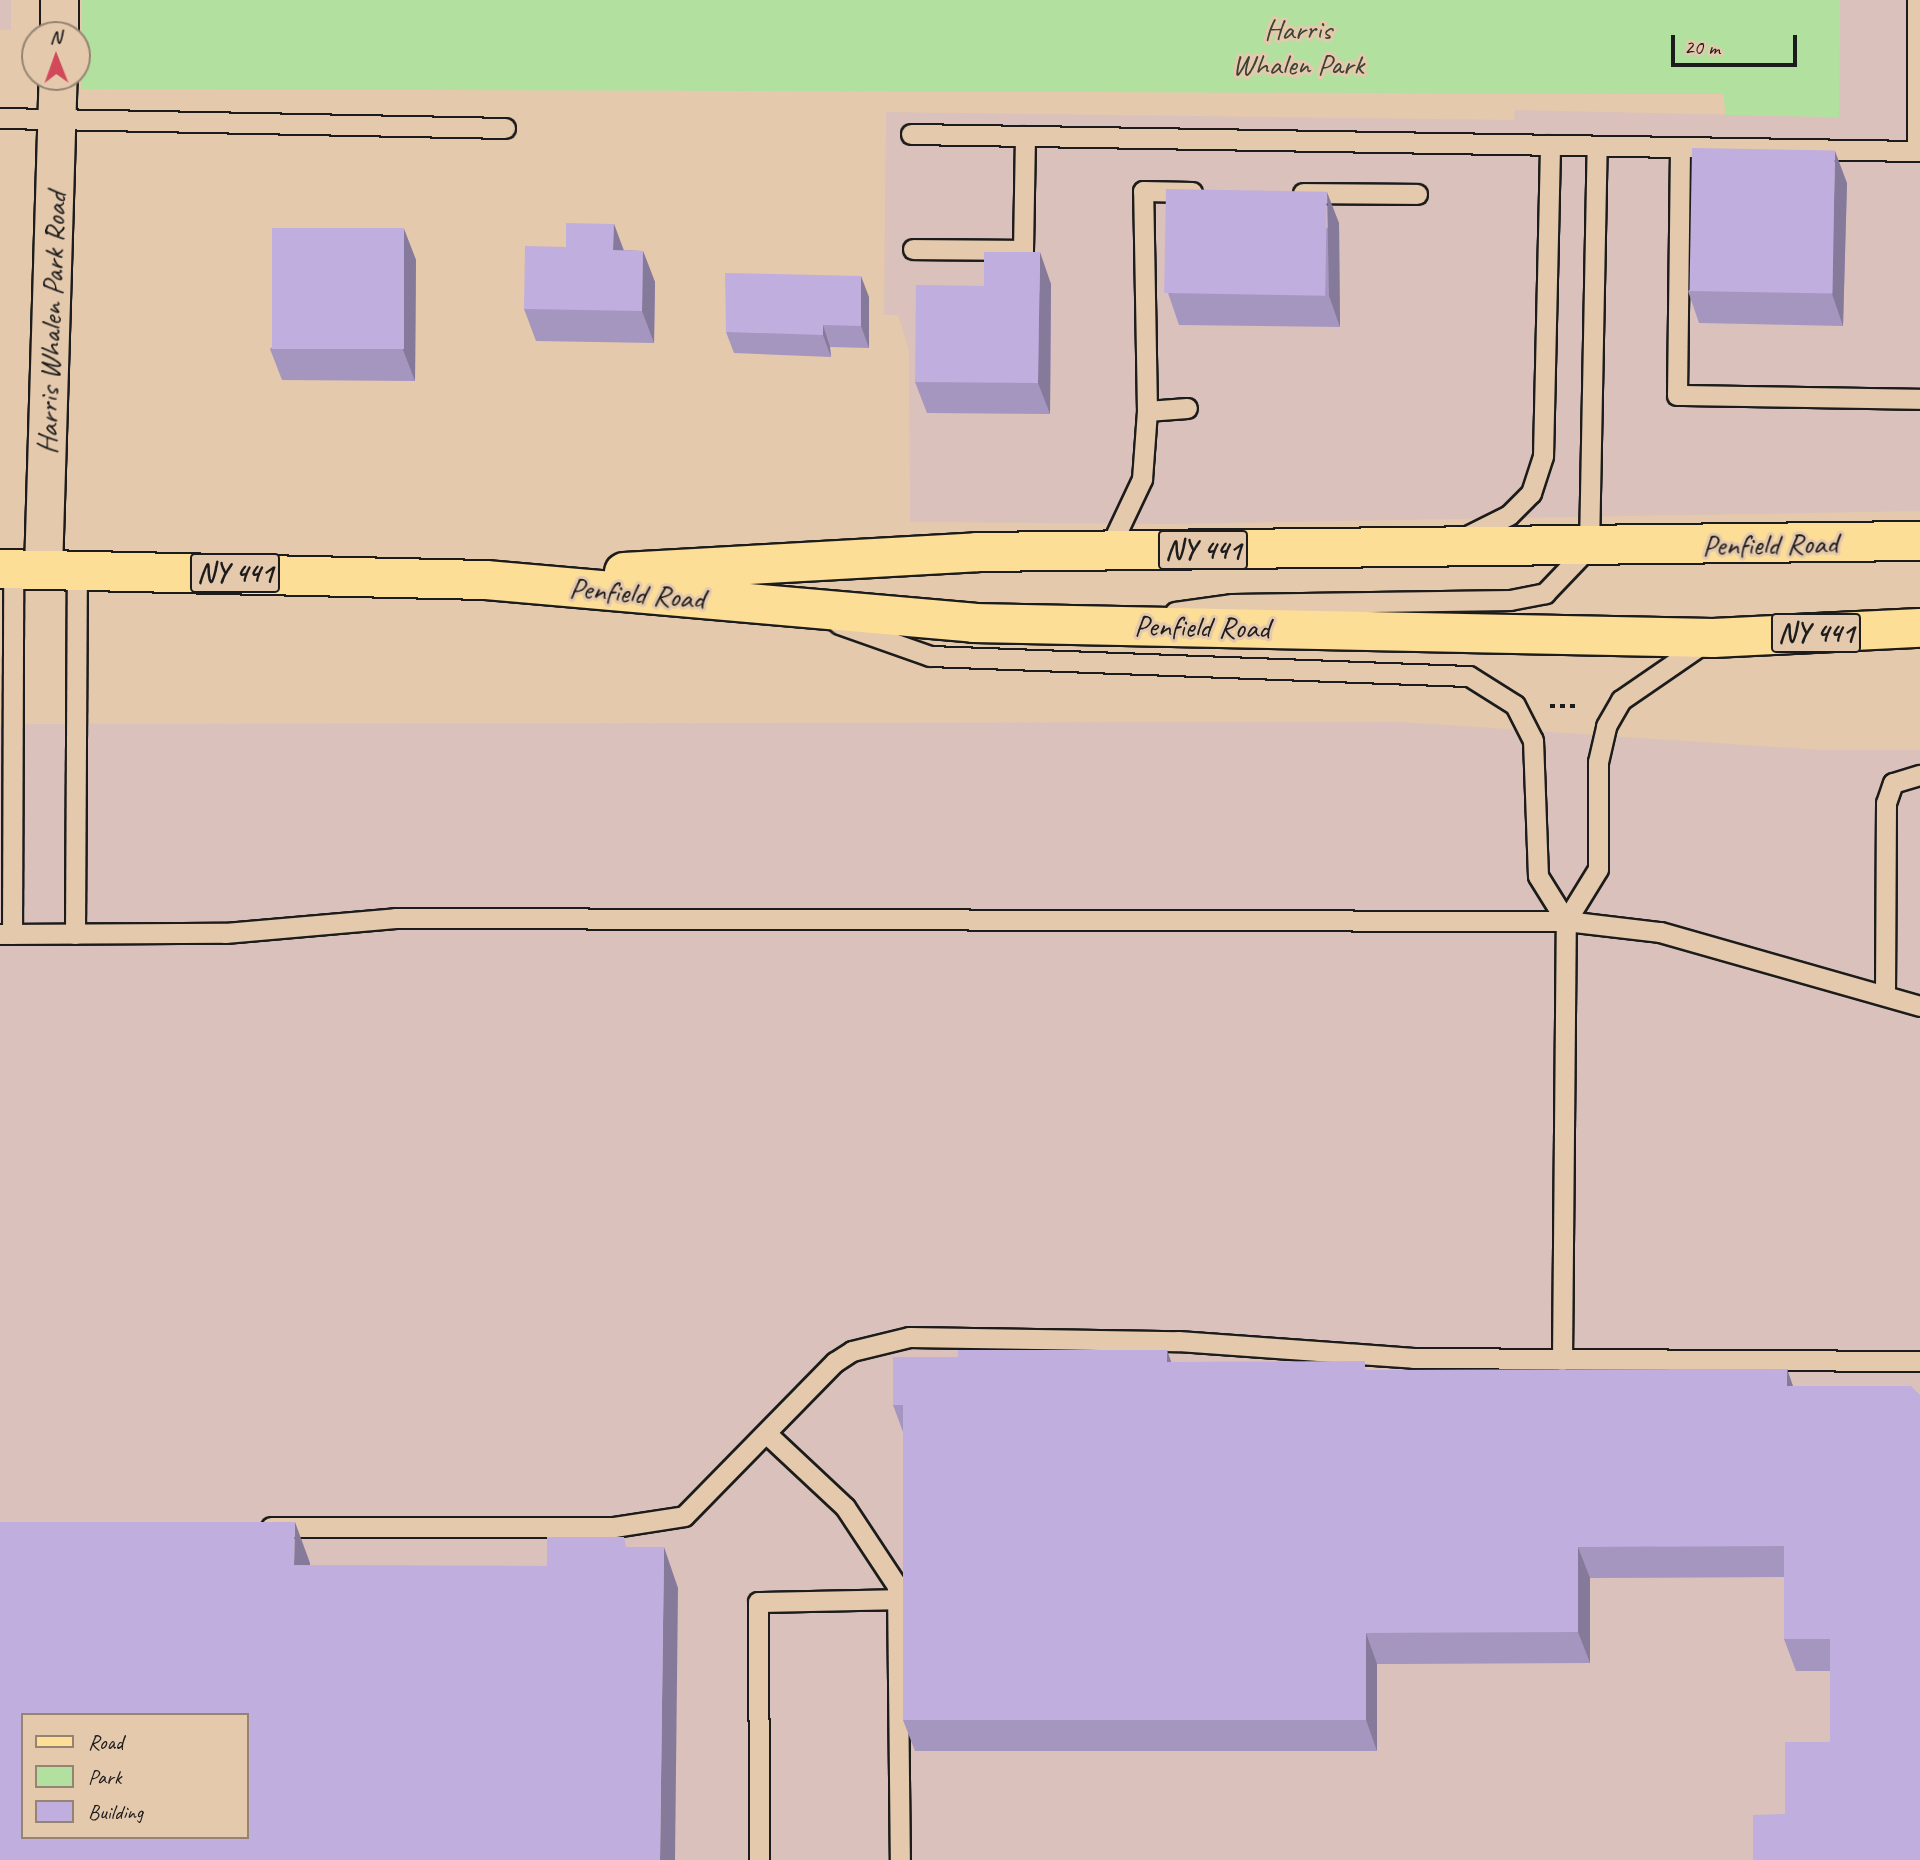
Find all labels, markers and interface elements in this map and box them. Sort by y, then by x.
park label: Harris Whalen Park [1232,11,1364,82]
north arrow [21,21,91,91]
scale bar [1675,21,1801,65]
text: N [50,25,62,49]
text: 20 m [1684,34,1720,60]
street label: Harris Whalen Park Road [28,190,74,456]
street label: Penfield Road [1702,525,1838,563]
road number: NY 441 [1158,526,1248,574]
road number: NY 441 [190,548,280,598]
street label: Penfield Road [568,569,706,617]
street label: Penfield Road [1134,608,1270,646]
road number: NY 441 [1770,608,1862,658]
legend [21,1713,248,1839]
text: Road [88,1729,123,1755]
text: Park [88,1764,121,1790]
text: Building [88,1799,143,1825]

